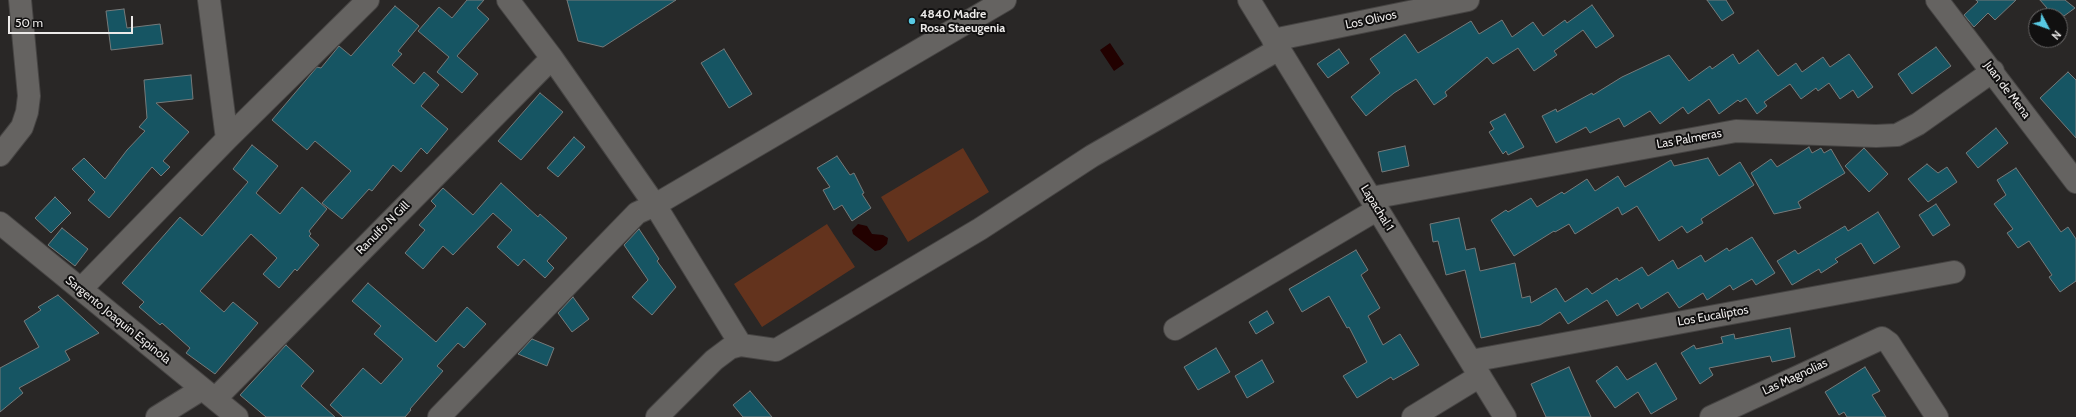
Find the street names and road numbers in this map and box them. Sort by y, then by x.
street label: Los Olivos [1344,8,1398,32]
street label: Juan de Mena [1981,58,2033,122]
street label: Las Palmeras [1655,126,1723,152]
street label: Lapachal 1 [1357,182,1397,234]
street label: Ranulfo N Gill [353,198,413,258]
street label: Sargento Joaquin Espinola [62,273,174,367]
street label: Los Eucaliptos [1676,303,1750,329]
street label: Las Magnolias [1760,356,1830,398]

